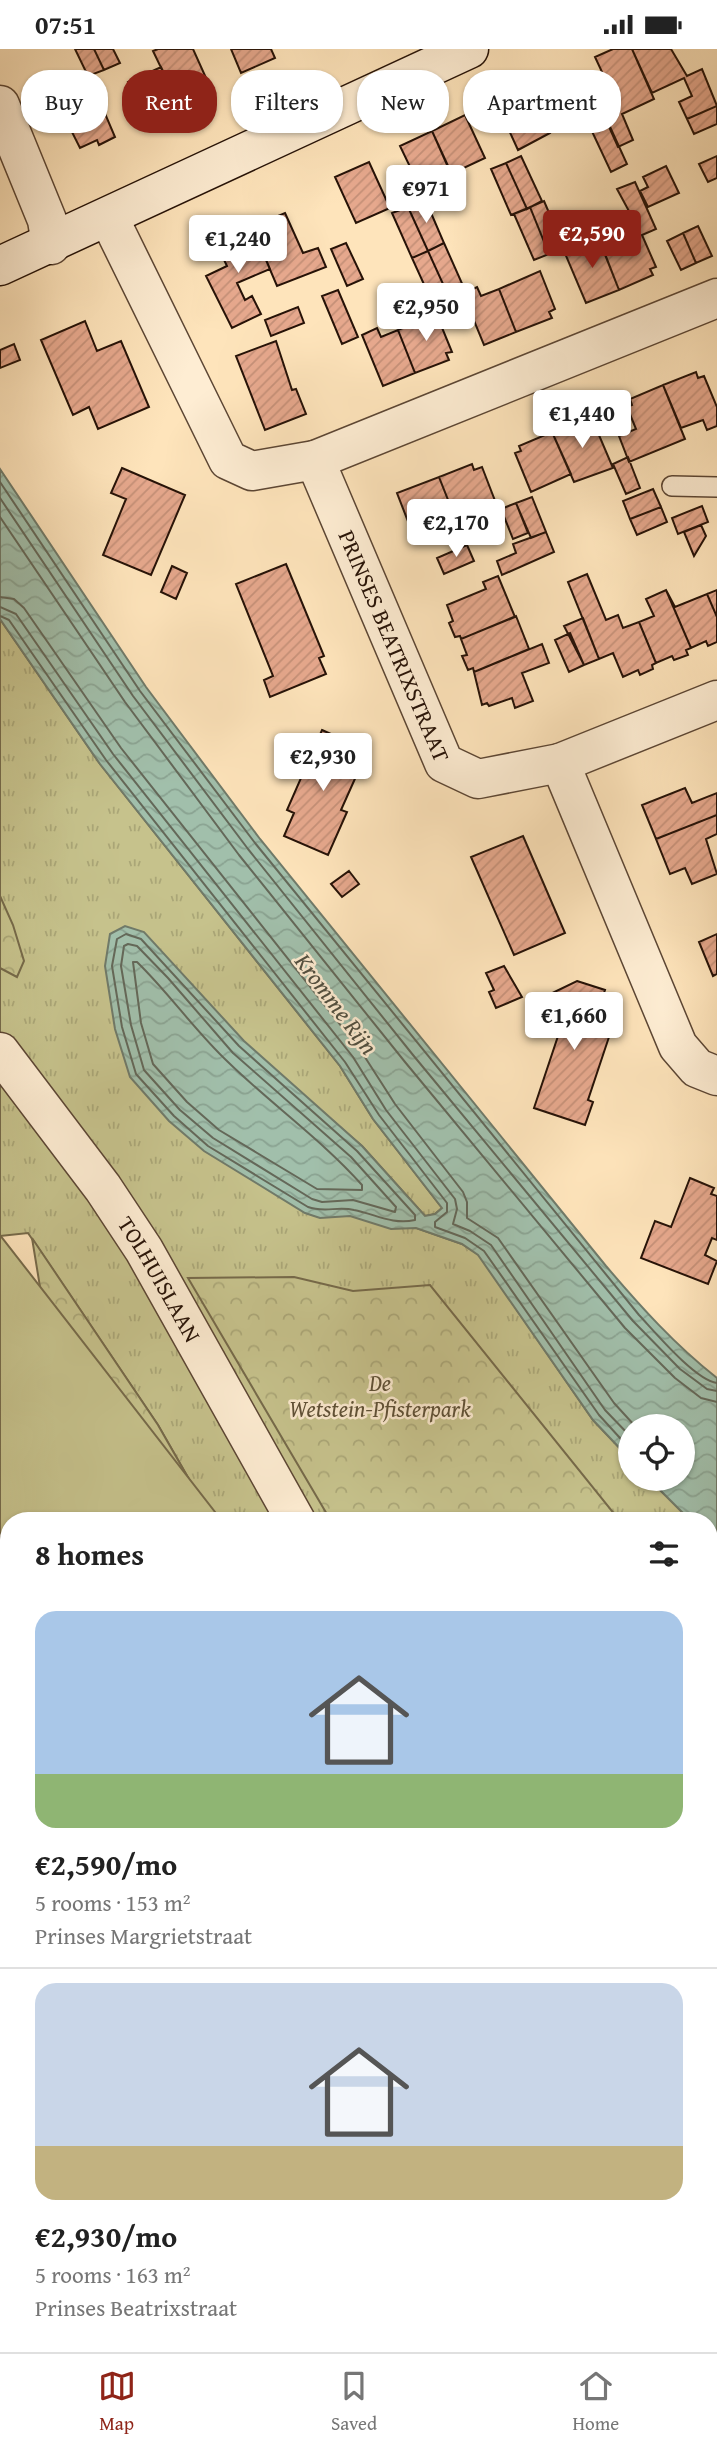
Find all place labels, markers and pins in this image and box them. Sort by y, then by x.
pin: €971 [385,165,467,225]
pin: €2,590 [535,211,649,270]
pin: €1,240 [181,215,295,275]
pin: €2,950 [369,283,483,343]
pin: €1,440 [525,391,639,450]
pin: €2,170 [399,499,513,559]
pin: €2,930 [266,733,380,793]
pin: €1,660 [517,993,631,1052]

